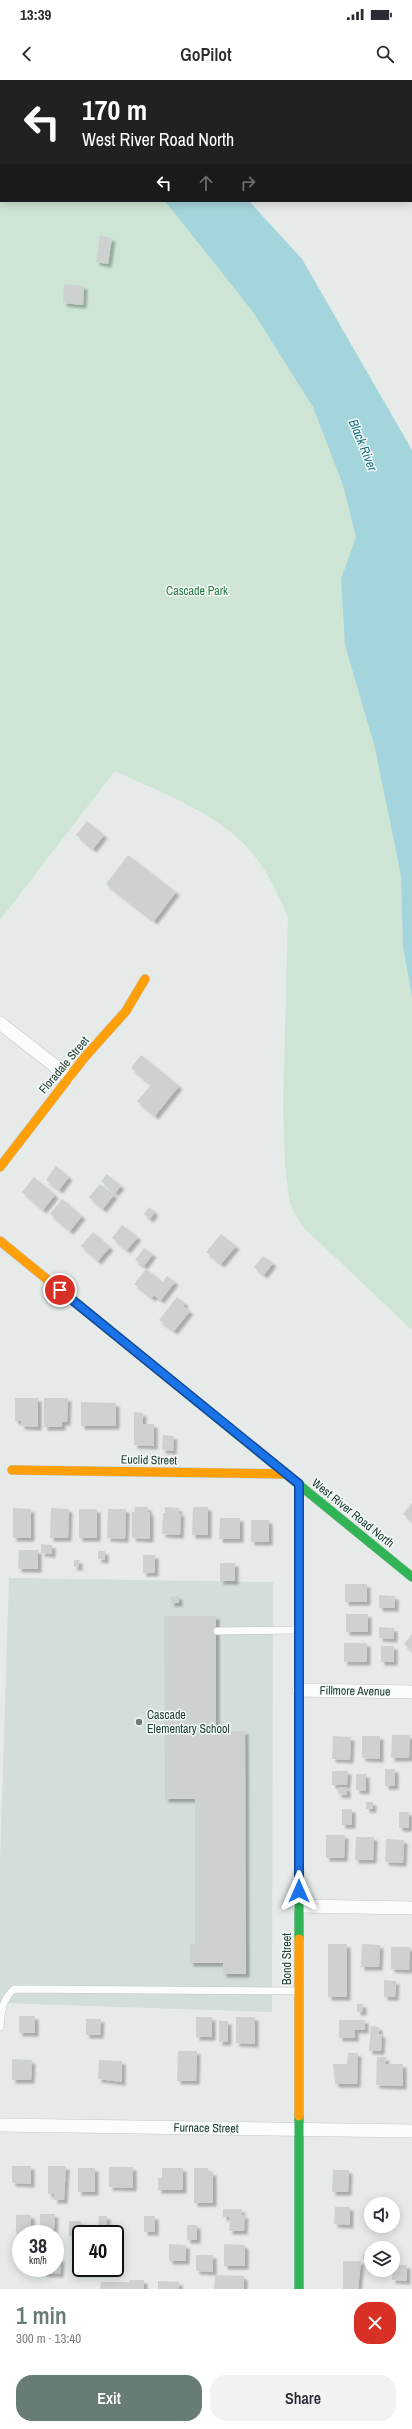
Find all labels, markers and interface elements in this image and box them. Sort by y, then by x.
text: 13:39 [20,4,51,25]
text: GoPilot [180,42,232,67]
icon: back [16,43,38,65]
icon: search [374,43,396,65]
text: 170 m [82,91,147,129]
icon: left [16,96,68,148]
text: West River Road North [82,127,234,152]
icon: left [153,172,175,194]
icon: ahead [195,172,217,194]
icon: right [237,172,259,194]
water label: Black River [345,417,381,474]
park label: Cascade Park [166,583,228,599]
street label: Floradale Street [35,1033,93,1097]
pin [43,1273,77,1307]
icon: arrive [49,1279,71,1301]
street label: Euclid Street [121,1452,178,1468]
street label: West River Road North [309,1475,397,1551]
street label: Fillmore Avenue [319,1682,391,1700]
place label: Cascade Elementary School [147,1707,230,1737]
marker: Cascade Elementary School [134,1717,144,1727]
position arrow [278,1870,320,1912]
street label: Bond Street [279,1933,295,1985]
street label: Furnace Street [173,2119,239,2137]
map controls [364,2197,400,2277]
button: sound [364,2197,400,2233]
speed limit sign: 40 [72,2225,124,2277]
text: 38 [29,2232,47,2259]
button: layers [364,2241,400,2277]
text: km/h [29,2254,47,2267]
text: 1 min [16,2299,67,2331]
button: close [354,2302,396,2344]
text: 300 m · 13:40 [16,2330,81,2347]
button: Exit [16,2375,202,2421]
button: Share [210,2375,396,2421]

